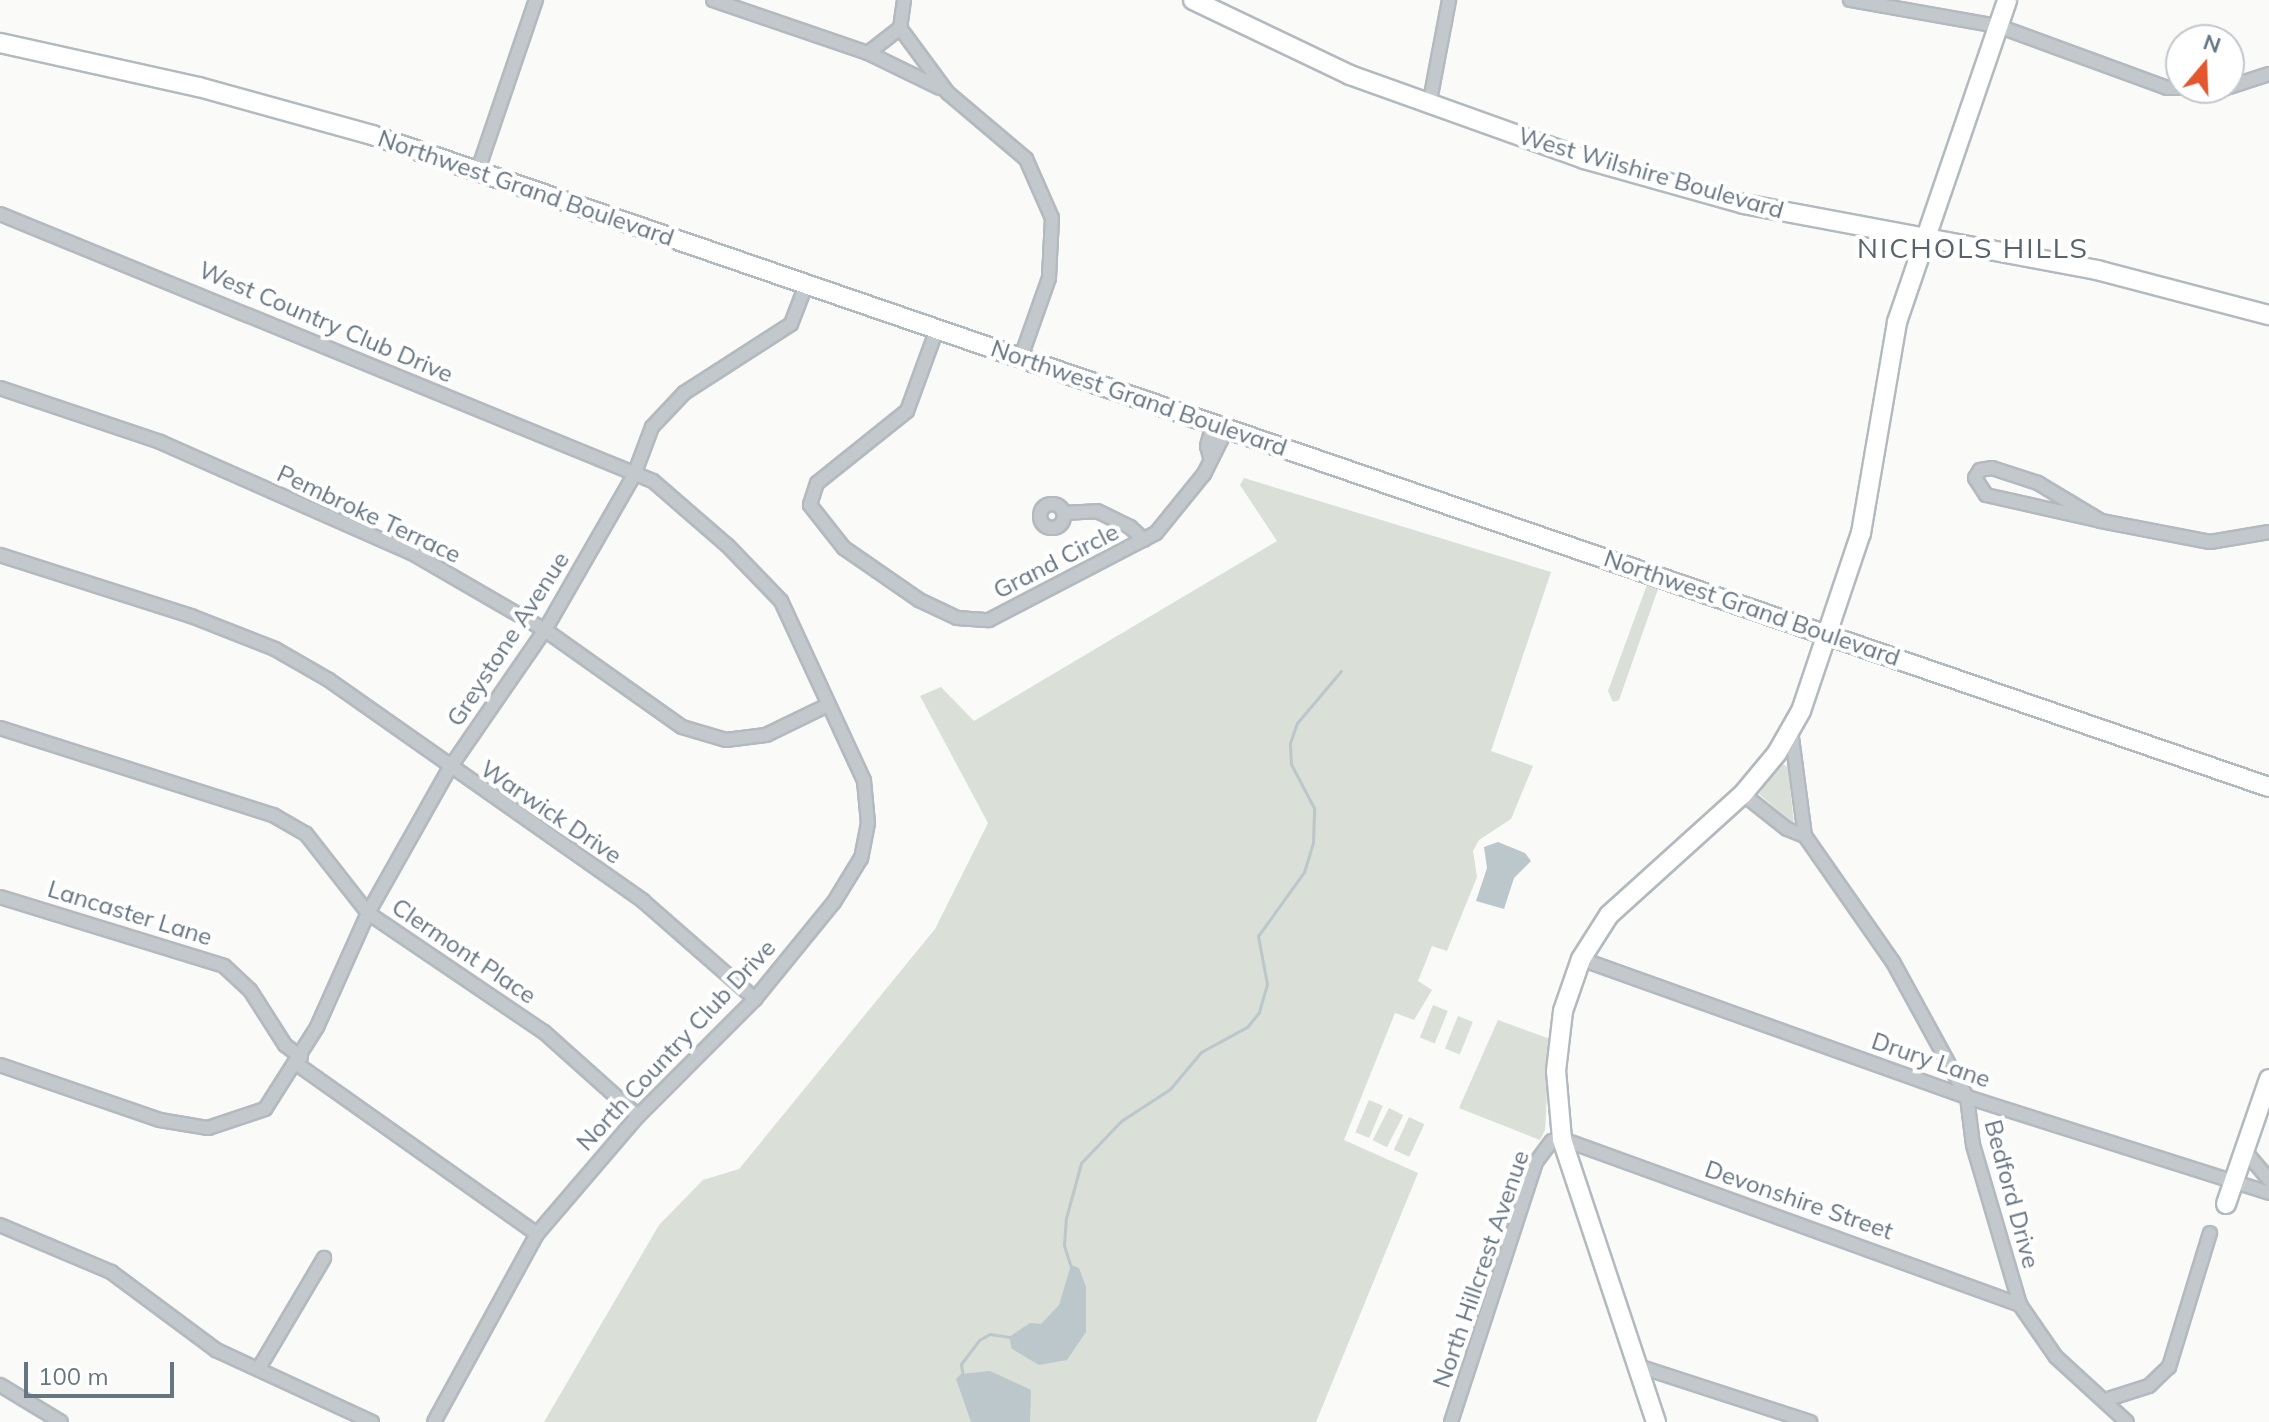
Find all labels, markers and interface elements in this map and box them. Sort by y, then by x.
north arrow [2165,24,2245,104]
text: N [2200,27,2225,59]
street label: West Wilshire Boulevard [1515,121,1787,225]
street label: Northwest Grand Boulevard [374,124,678,252]
district label: NICHOLS HILLS [1857,231,2089,265]
street label: West Country Club Drive [195,255,457,389]
street label: Northwest Grand Boulevard [987,334,1291,462]
street label: Pembroke Terrace [273,459,465,569]
street label: Grand Circle [989,517,1123,605]
street label: Northwest Grand Boulevard [1600,544,1904,672]
street label: Greystone Avenue [441,546,575,732]
street label: Warwick Drive [475,754,627,870]
street label: Lancaster Lane [44,874,216,952]
street label: Clermont Place [386,892,542,1010]
street label: North Country Club Drive [571,933,781,1157]
street label: Drury Lane [1868,1026,1994,1094]
street label: Bedford Drive [1978,1117,2046,1271]
street label: North Hillcrest Avenue [1427,1147,1535,1391]
street label: Devonshire Street [1701,1154,1897,1246]
scale bar [28,1346,178,1396]
text: 100 m [38,1361,109,1391]

